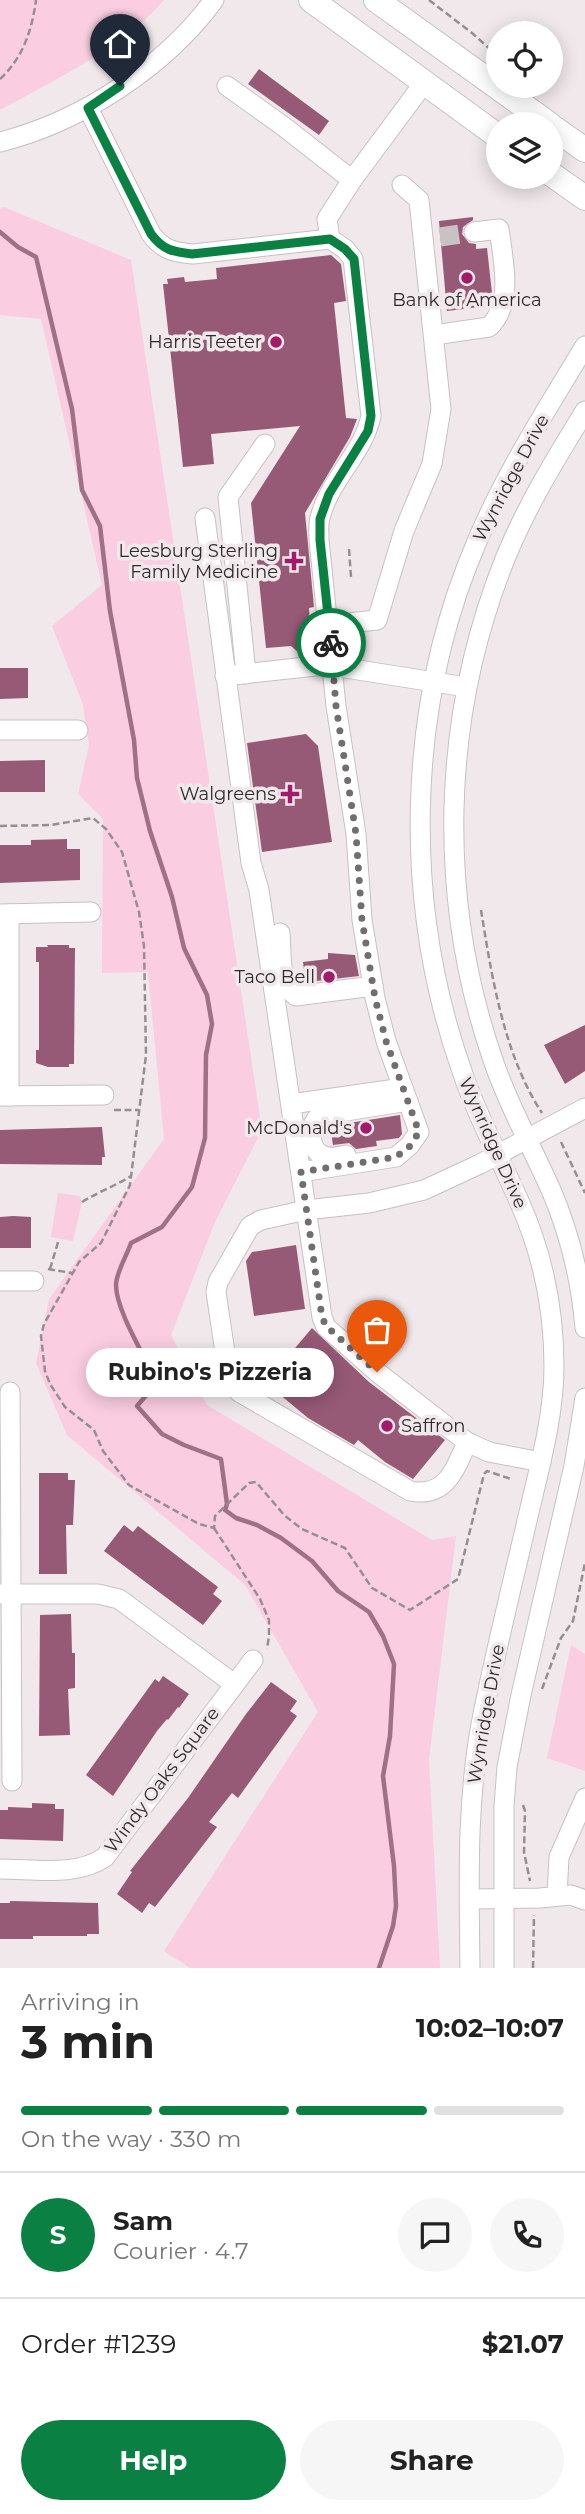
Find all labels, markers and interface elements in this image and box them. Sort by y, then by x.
pin [90,14,150,86]
map controls [486,21,563,189]
button: locate [486,21,563,98]
icon: home [101,25,139,63]
button: layers [486,112,563,189]
marker: Bank of America [459,270,475,286]
place label: Bank of America [392,289,542,311]
place label: Harris Teeter [148,331,262,353]
marker: Harris Teeter [268,334,284,350]
street label: Wynridge Drive [468,410,554,545]
place label: Leesburg Sterling Family Medicine [119,540,278,583]
marker: Leesburg Sterling Family Medicine [284,551,304,571]
courier [296,608,366,678]
icon: bike [312,624,350,662]
place label: Walgreens [180,783,276,805]
marker: Walgreens [282,786,298,802]
place label: Taco Bell [234,966,315,988]
marker: Taco Bell [321,969,337,985]
street label: Wynridge Drive [454,1074,532,1212]
place label: McDonald's [246,1117,352,1139]
marker: McDonald's [358,1120,374,1136]
pin [347,1300,407,1372]
icon: bag [358,1311,396,1349]
callout: Rubino's Pizzeria [86,1348,335,1396]
text: Rubino's Pizzeria [108,1358,312,1386]
place label: Saffron [401,1415,465,1437]
marker: Saffron [379,1418,395,1434]
street label: Wynridge Drive [463,1642,509,1785]
street label: Windy Oaks Square [100,1703,224,1857]
text: Arriving in [21,1988,140,2016]
text: 10:02–10:07 [416,2012,564,2044]
text: 3 min [21,2013,155,2070]
text: On the way · 330 m [21,2125,241,2153]
button: chat [398,2198,472,2272]
button: phone [490,2198,564,2272]
text: Sam [113,2205,173,2237]
text: S [50,2219,66,2251]
text: Courier · 4.7 [113,2237,249,2265]
text: Order #1239 [21,2328,176,2360]
text: $21.07 [482,2328,564,2360]
button: Help [21,2420,286,2500]
button: Share [300,2420,564,2500]

